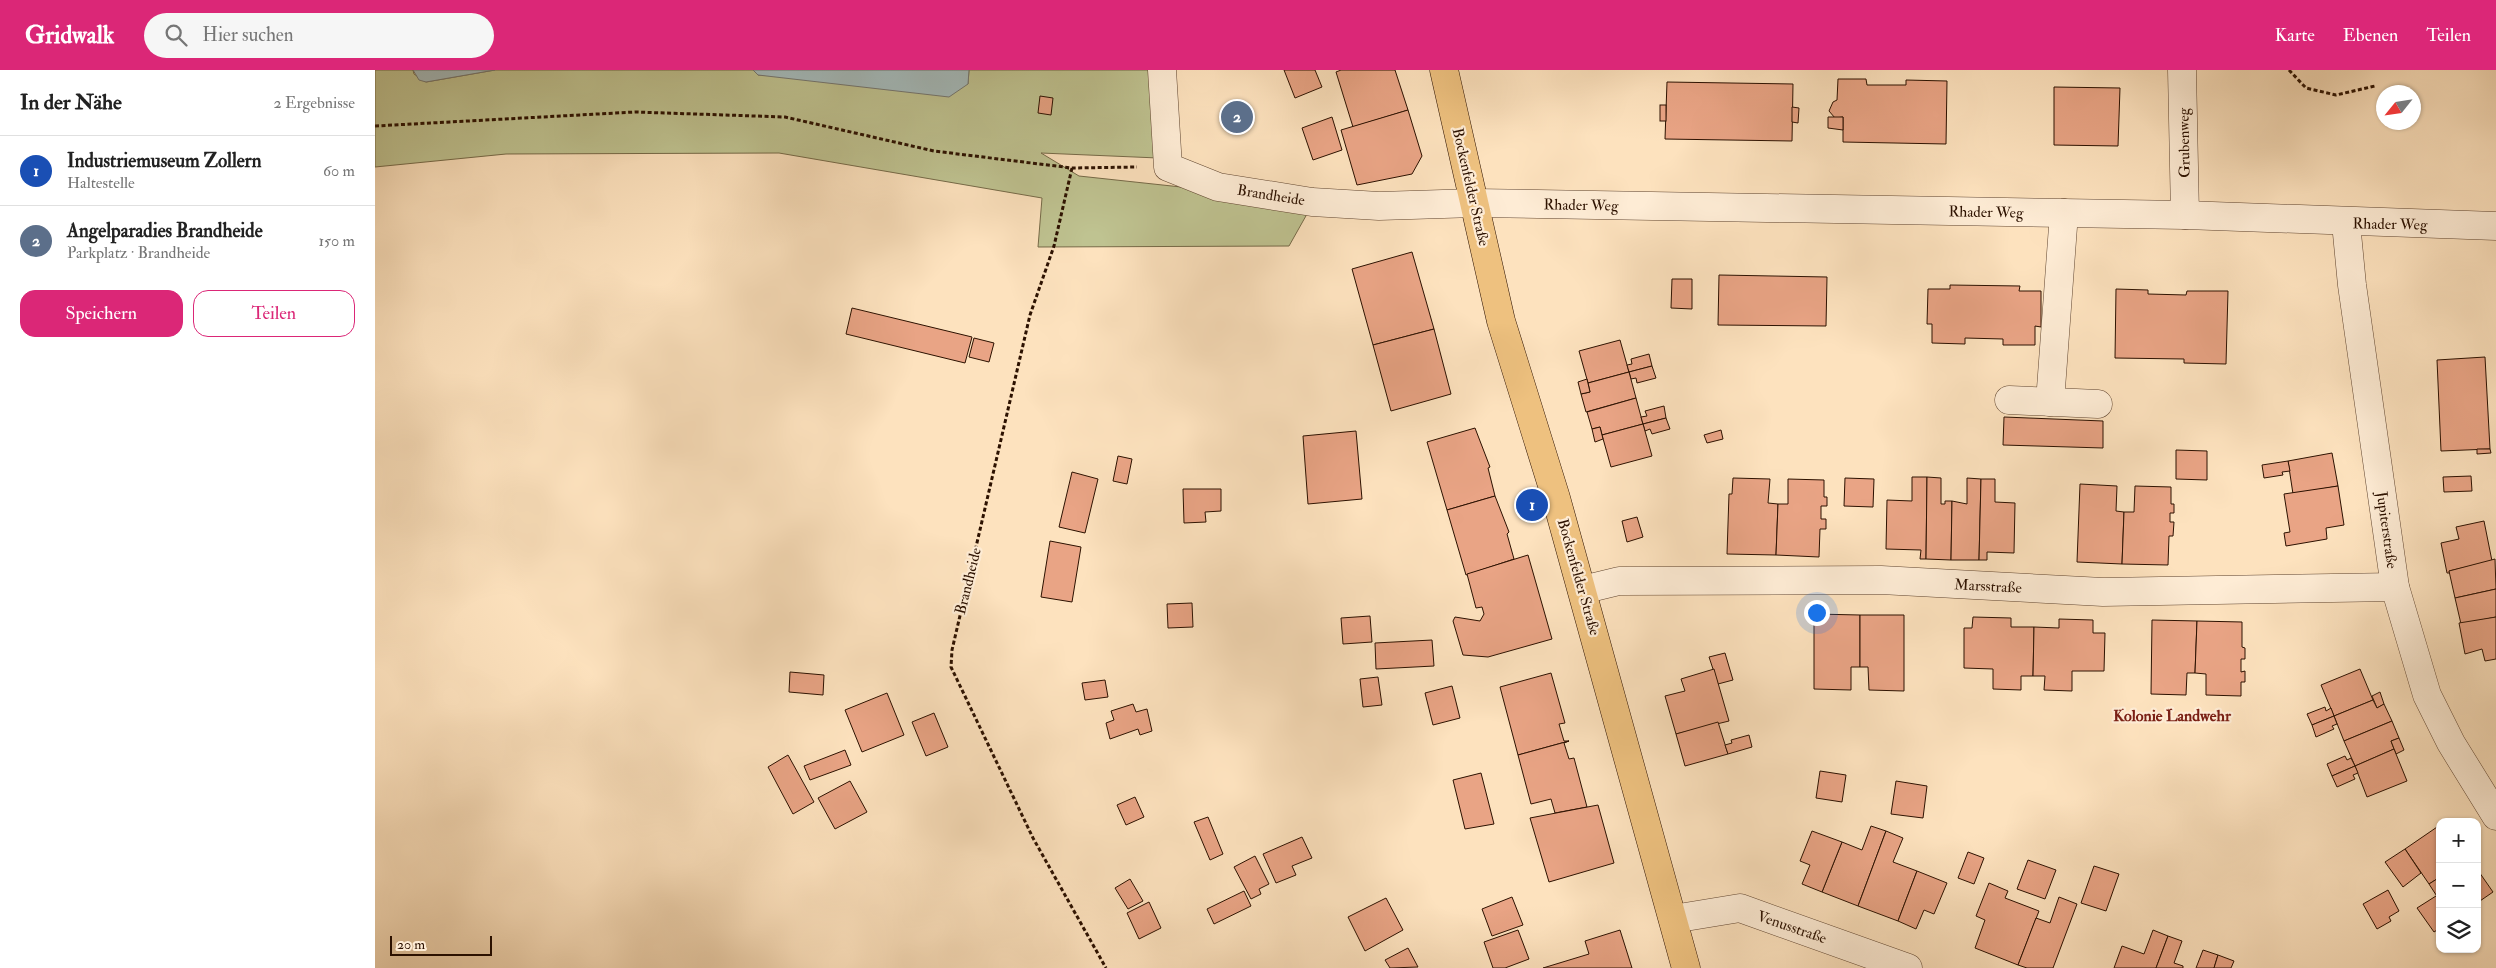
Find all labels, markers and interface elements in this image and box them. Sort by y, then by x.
search box [144,13,494,58]
text: Gridwalk [25,20,114,51]
icon: search [162,21,190,49]
text: Hier suchen [202,23,294,47]
text: Karte [2275,24,2315,47]
text: Ebenen [2343,24,2398,47]
text: Teilen [2426,24,2471,47]
north arrow [2376,85,2421,130]
text: In der Nähe [20,89,122,116]
text: 2 Ergebnisse [274,93,355,113]
pin: 2 [1221,98,1253,136]
street label: Grubenweg [2174,107,2195,178]
street label: Bockenfelder Straße [1448,126,1493,248]
text: Industriemuseum Zollern [67,149,262,173]
text: 1 [33,161,39,181]
text: 60 m [323,161,355,181]
text: Haltestelle [67,173,135,193]
street label: Brandheide [1236,181,1306,210]
street label: Rhader Weg [1543,195,1619,216]
street label: Rhader Weg [1948,202,2024,223]
street label: Rhader Weg [2352,214,2428,235]
text: Angelparadies Brandheide [67,219,263,243]
text: 2 [32,231,40,251]
text: 150 m [318,231,355,251]
text: Parkplatz · Brandheide [67,243,210,263]
button: Speichern [20,290,183,337]
button: Teilen [193,290,355,337]
pin: 1 [1516,486,1548,524]
street label: Jupiterstraße [2371,489,2401,570]
street label: Bockenfelder Straße [1553,517,1604,638]
street label: Brandheide [951,546,986,617]
street label: Marsstraße [1954,575,2022,598]
your location [1804,600,1830,626]
district label: Kolonie Landwehr [2113,706,2232,726]
map controls [2436,818,2481,953]
button: + [2436,818,2481,863]
button: − [2436,863,2481,908]
street label: Venusstraße [1755,907,1829,948]
button: layers [2436,908,2481,953]
scale bar [390,933,493,956]
text: 20 m [397,936,425,953]

